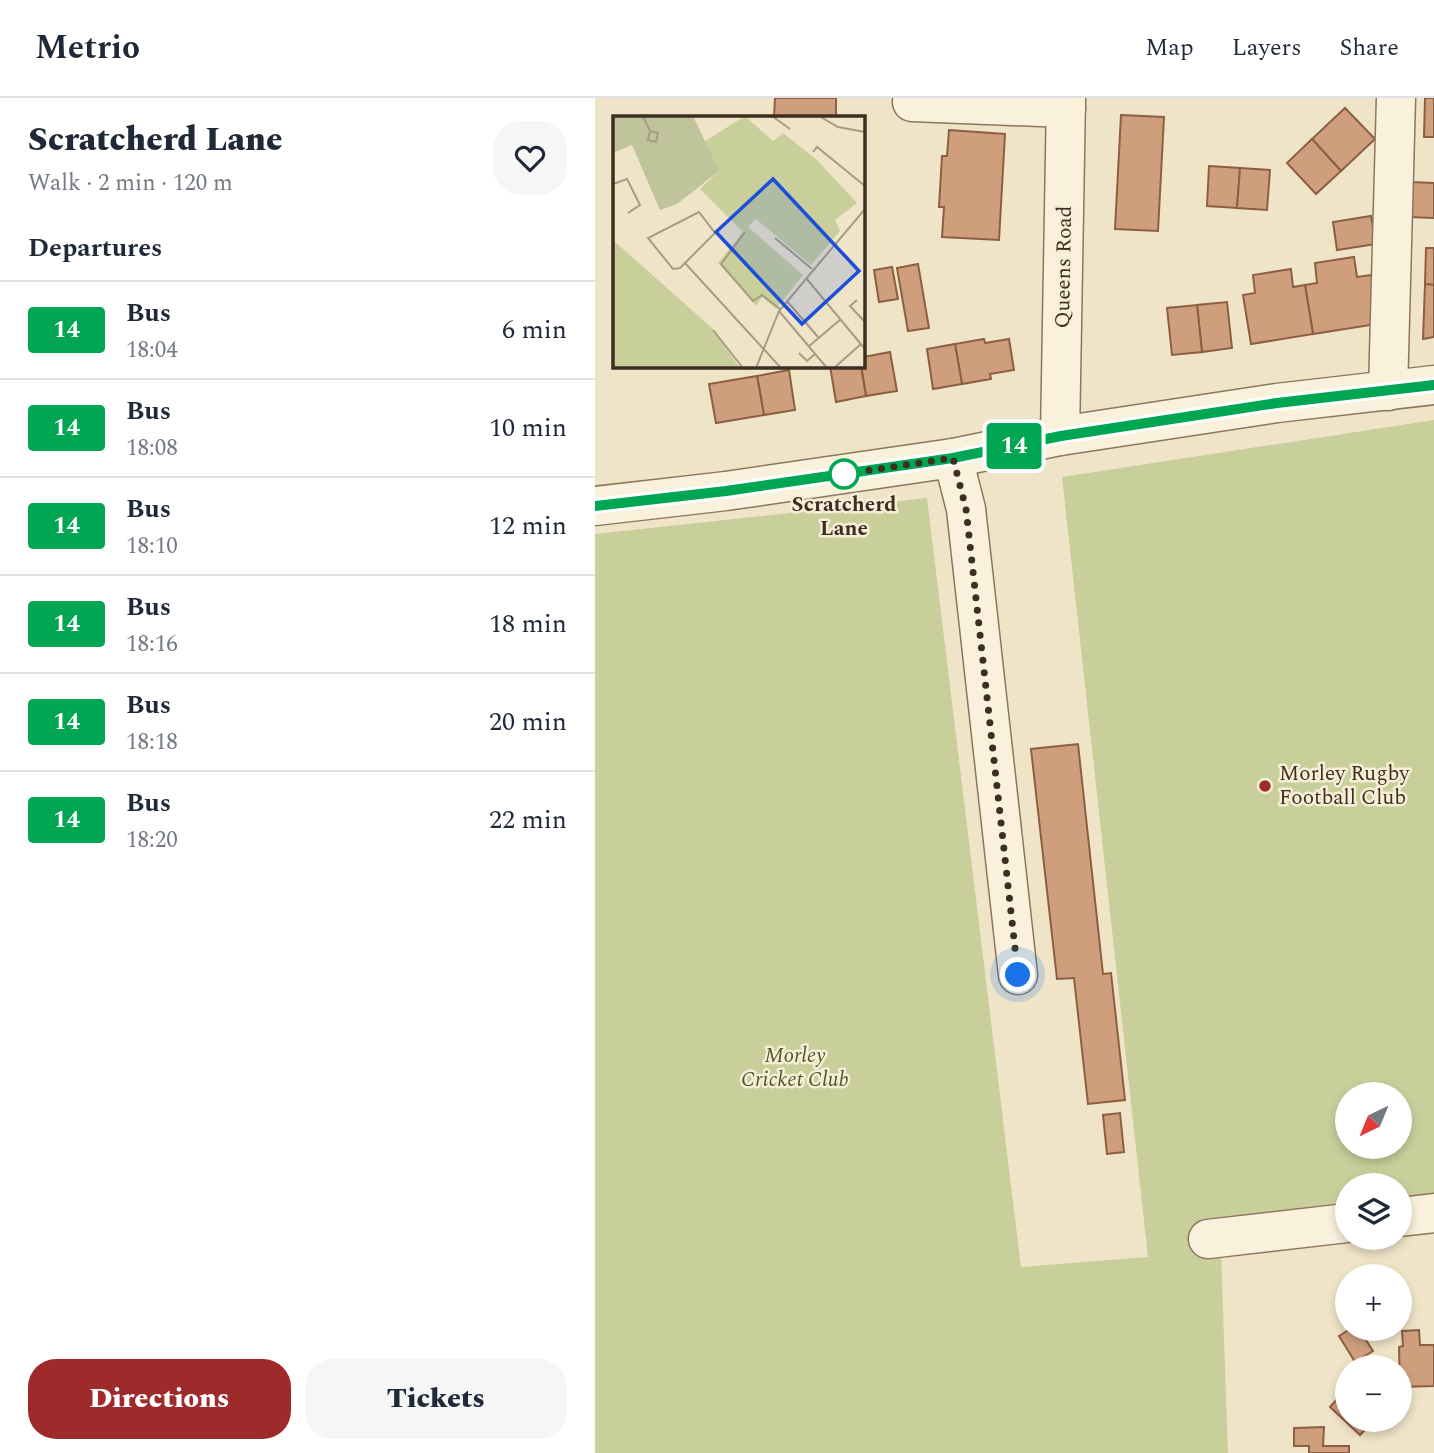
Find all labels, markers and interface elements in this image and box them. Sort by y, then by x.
text: Metrio [35,23,140,73]
text: Map [1145,30,1194,66]
text: Layers [1232,30,1302,66]
text: Share [1340,30,1399,66]
text: Scratcherd Lane [28,115,283,165]
inset map [613,116,865,368]
button: heart [493,121,567,195]
text: Walk · 2 min · 120 m [28,166,233,201]
street label: Queens Road [1047,205,1081,329]
text: Departures [28,228,162,268]
text: Bus [126,293,171,333]
text: 6 min [502,310,567,350]
text: 14 [53,312,80,348]
text: 18:04 [126,333,178,368]
text: Bus [126,391,171,431]
text: 10 min [489,408,567,448]
text: 14 [53,410,80,446]
line badge: 14 [983,423,1045,469]
text: 14 [1001,428,1027,464]
text: 18:08 [126,431,178,466]
marker: Scratcherd Lane [829,459,859,489]
text: Bus [126,489,171,529]
place label: Scratcherd Lane [792,489,896,545]
text: 12 min [489,506,567,546]
text: 14 [53,508,80,544]
text: 18:10 [126,529,178,564]
text: Bus [126,587,171,627]
text: 18 min [489,604,567,644]
text: 14 [53,606,80,642]
text: 18:16 [126,627,178,662]
text: Bus [126,685,171,725]
text: 20 min [489,702,567,742]
text: 14 [53,704,80,740]
text: 18:18 [126,725,178,760]
place label: Morley Rugby Football Club [1279,758,1410,814]
marker: Morley Rugby Football Club [1257,778,1273,794]
text: Bus [126,783,171,823]
text: 22 min [489,800,567,840]
text: 14 [53,802,80,838]
text: 18:20 [126,823,178,858]
your location [1000,957,1035,992]
park label: Morley Cricket Club [741,1040,849,1096]
north arrow [1335,1082,1412,1158]
map controls [1335,1082,1412,1432]
button: layers [1335,1173,1412,1250]
button: + [1335,1264,1412,1341]
button: − [1335,1355,1412,1432]
button: Directions [28,1359,291,1439]
button: Tickets [305,1359,567,1439]

